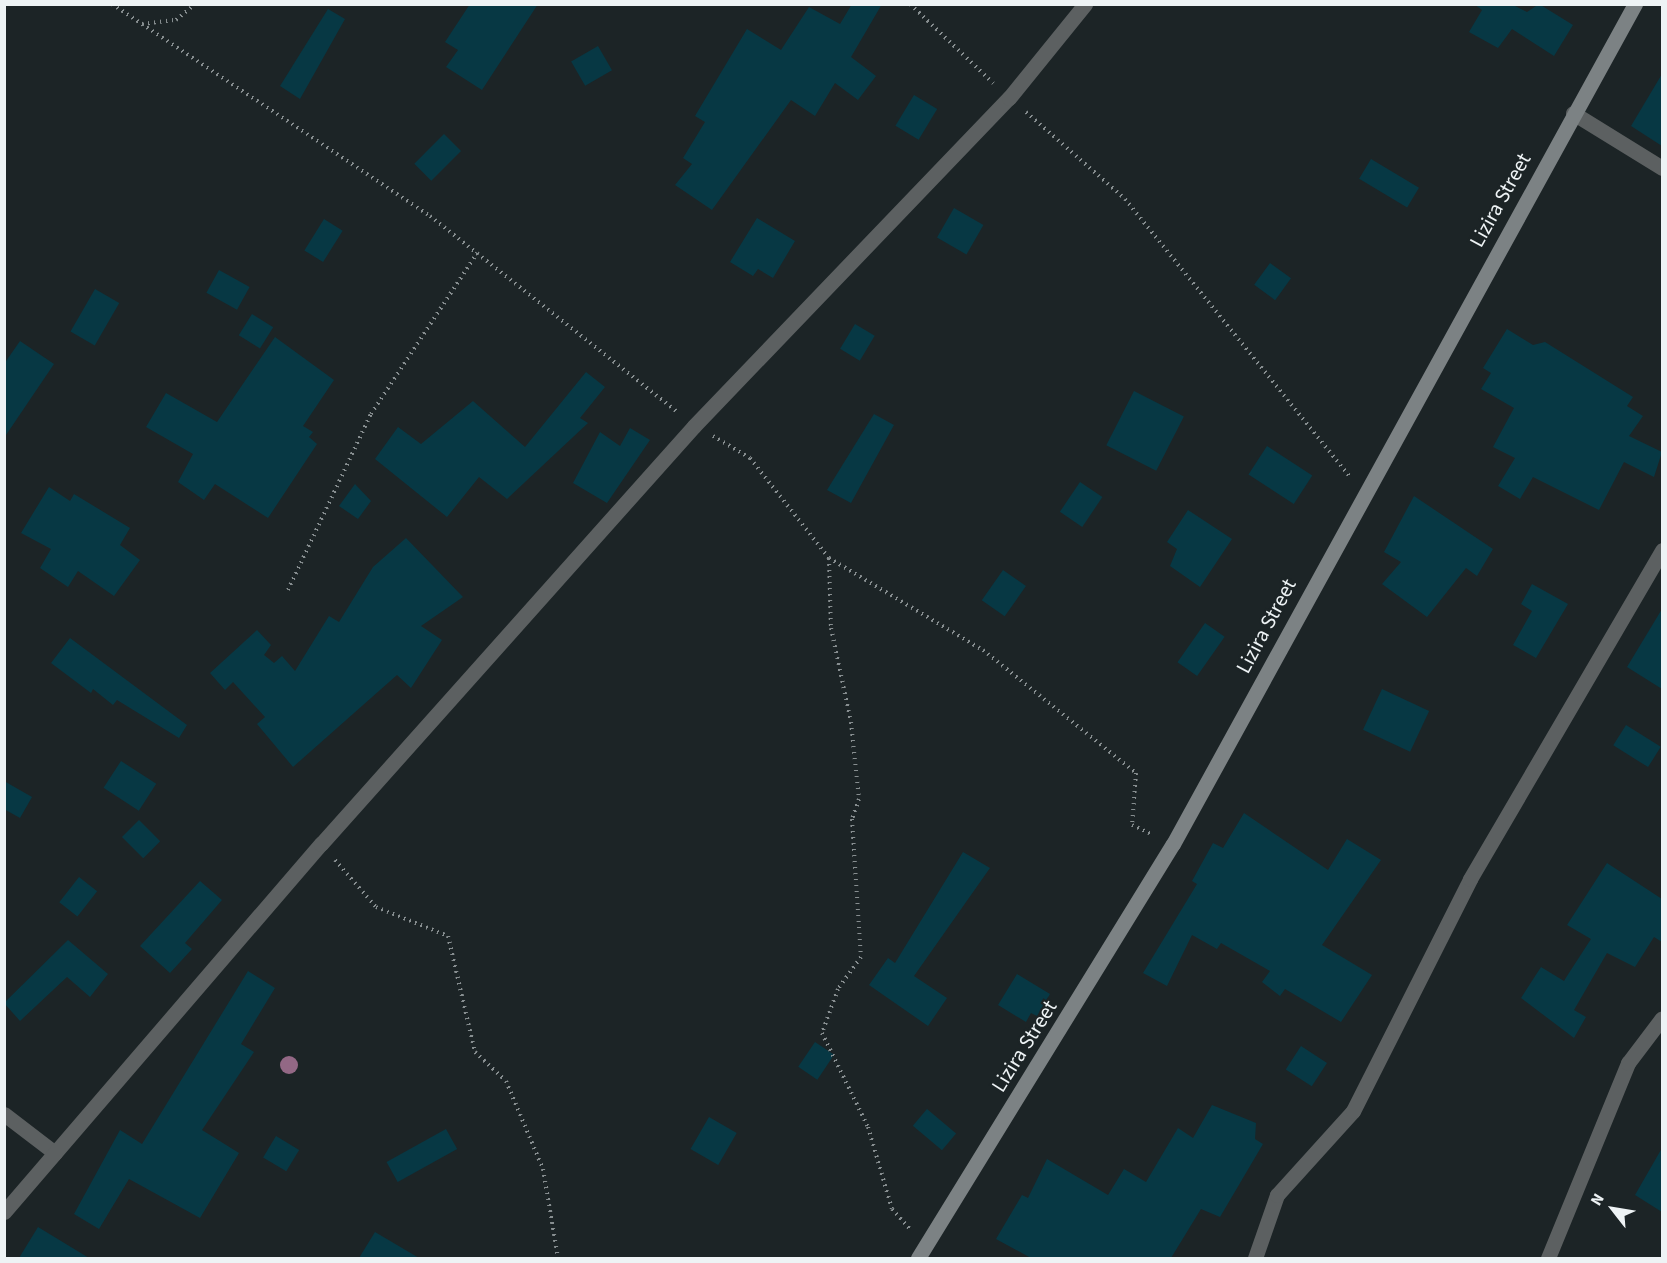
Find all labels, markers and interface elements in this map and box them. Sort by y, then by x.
street label: Lizira Street [1464,149,1536,251]
street label: Lizira Street [1231,574,1301,678]
street label: Lizira Street [986,995,1062,1097]
north arrow [1583,1179,1643,1239]
text: N [1585,1190,1610,1210]

